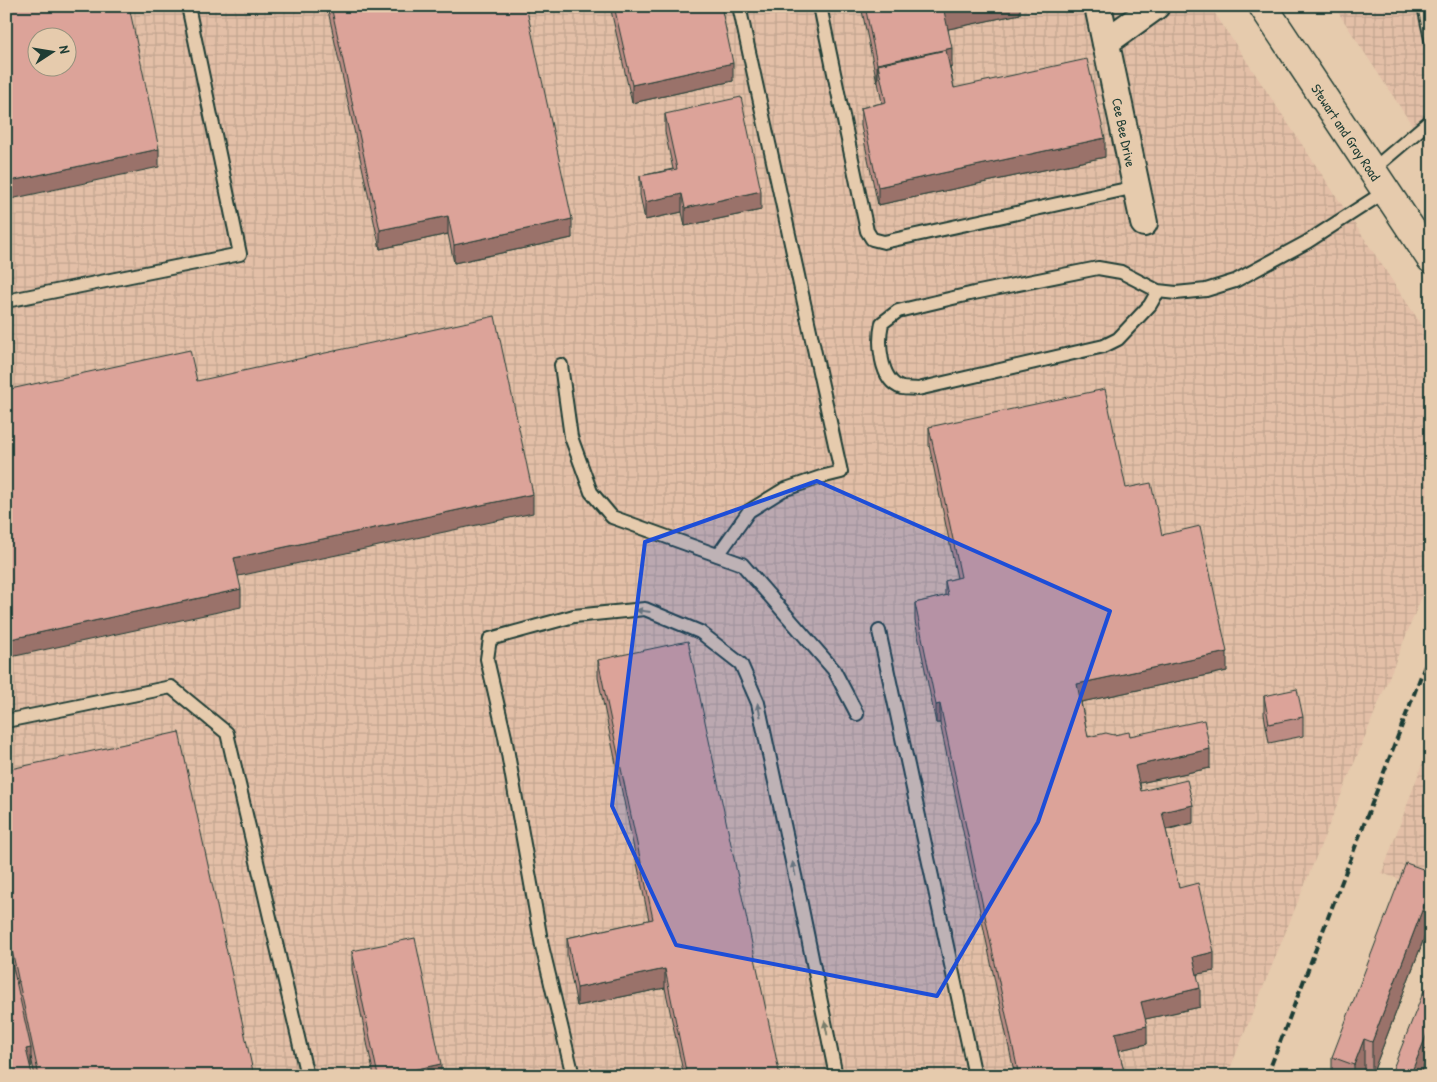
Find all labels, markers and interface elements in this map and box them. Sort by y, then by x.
north arrow [28,28,78,78]
text: N [55,44,75,55]
street label: Stewart and Gray Road [1307,80,1386,184]
street label: Cee Bee Drive [1108,96,1141,169]
one-way arrow [635,607,651,615]
one-way arrow [755,702,763,718]
one-way arrow [789,860,797,876]
one-way arrow [822,1020,830,1036]

